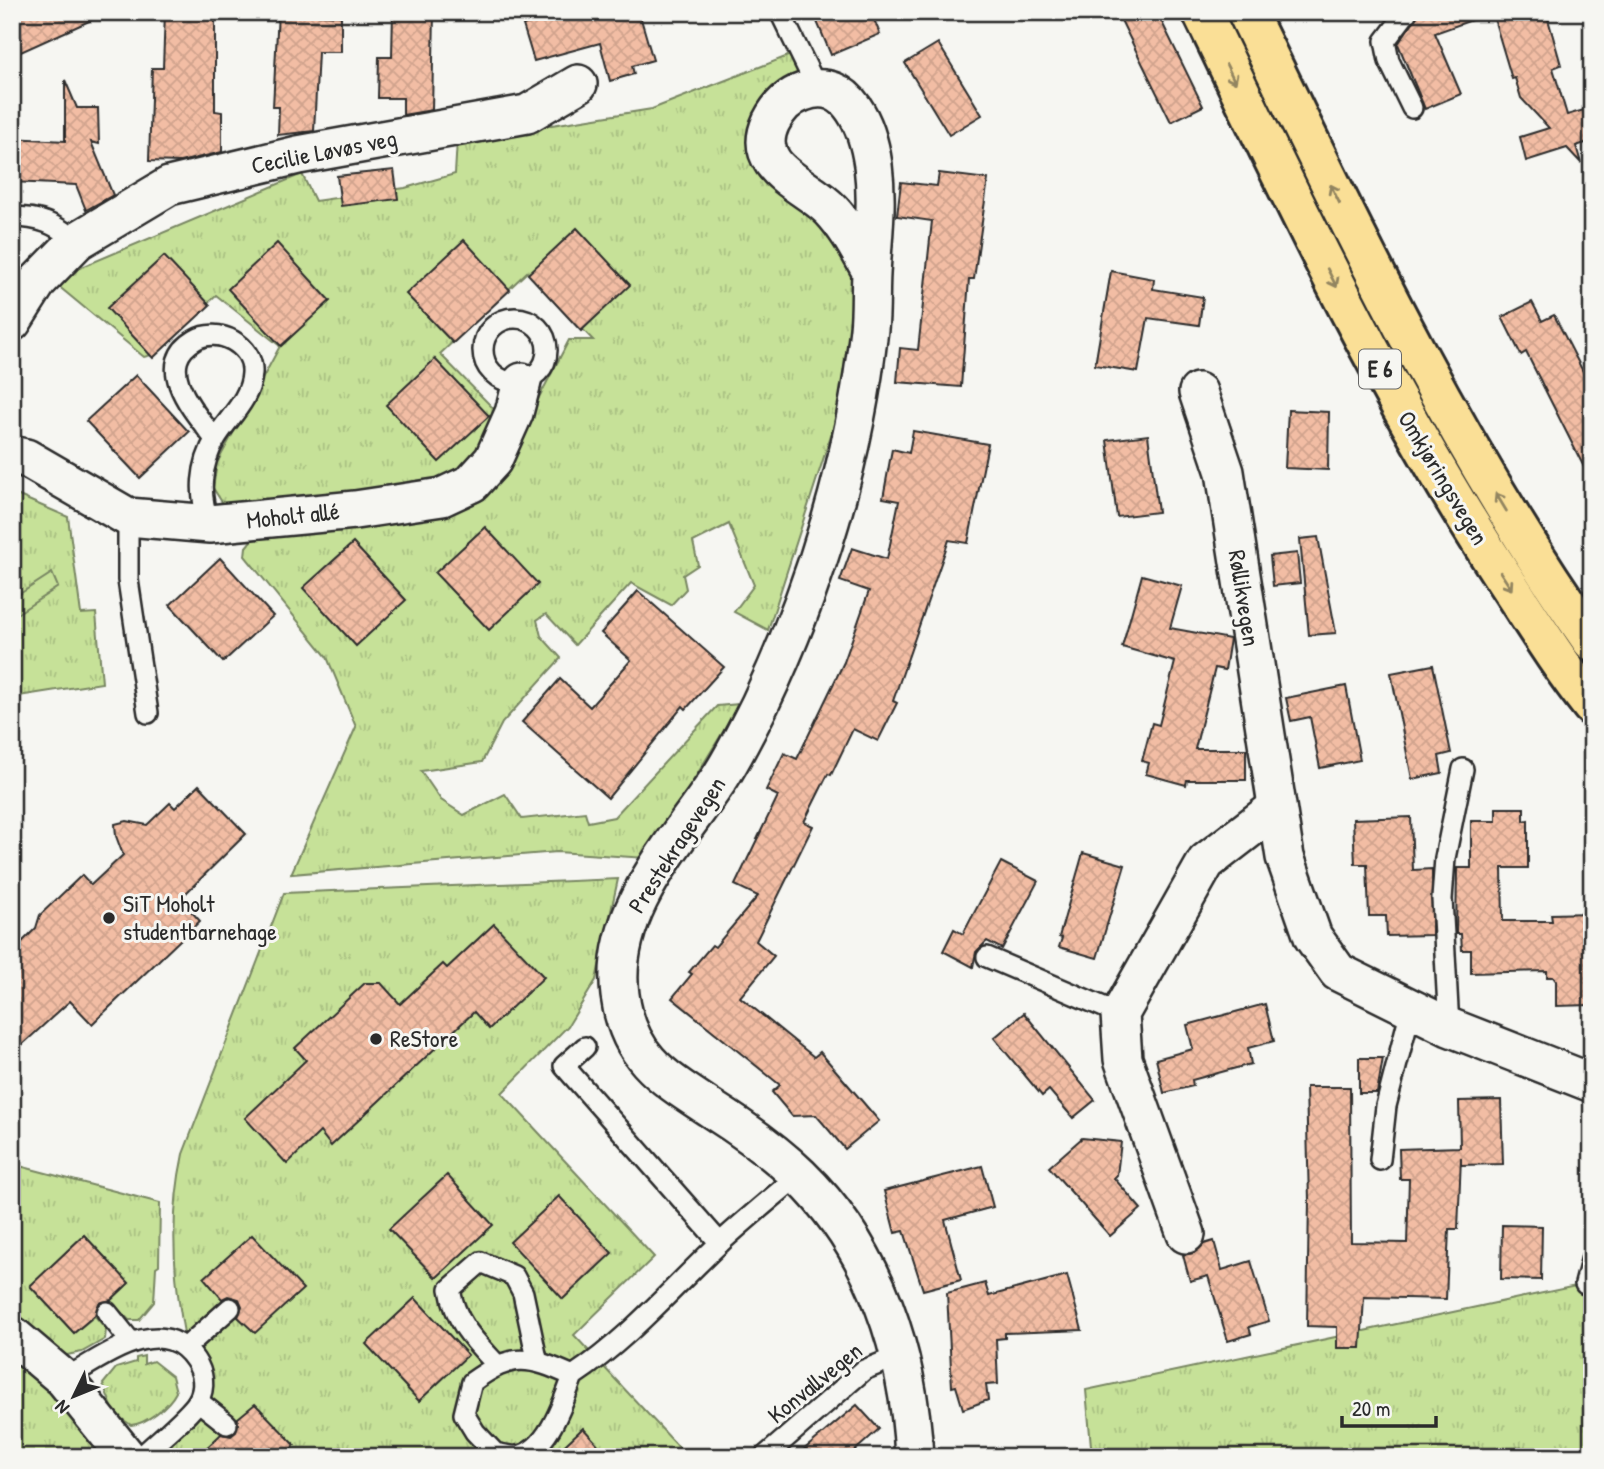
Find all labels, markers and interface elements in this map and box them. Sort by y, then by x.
one-way arrow [1225,63,1239,84]
street label: Cecilie Løvøs veg [248,121,399,181]
one-way arrow [1328,184,1342,205]
one-way arrow [1326,267,1340,288]
road number: E 6 [1359,350,1401,388]
street label: Omkjøringsvegen [1391,405,1496,550]
one-way arrow [1494,492,1508,512]
street label: Moholt allé [245,494,341,536]
street label: Røllikvegen [1222,547,1268,648]
one-way arrow [1499,571,1513,590]
street label: Prestekragevegen [620,770,732,919]
place label: SiT Moholt studentbarnehage [123,887,277,947]
marker: SiT Moholt studentbarnehage [101,910,117,926]
place label: ReStore [390,1022,459,1054]
marker: ReStore [368,1031,384,1047]
street label: Konvallvegen [761,1334,868,1430]
north arrow [38,1360,108,1430]
scale bar [1342,1385,1436,1429]
text: 20 m [1352,1394,1390,1423]
text: N [49,1395,75,1420]

